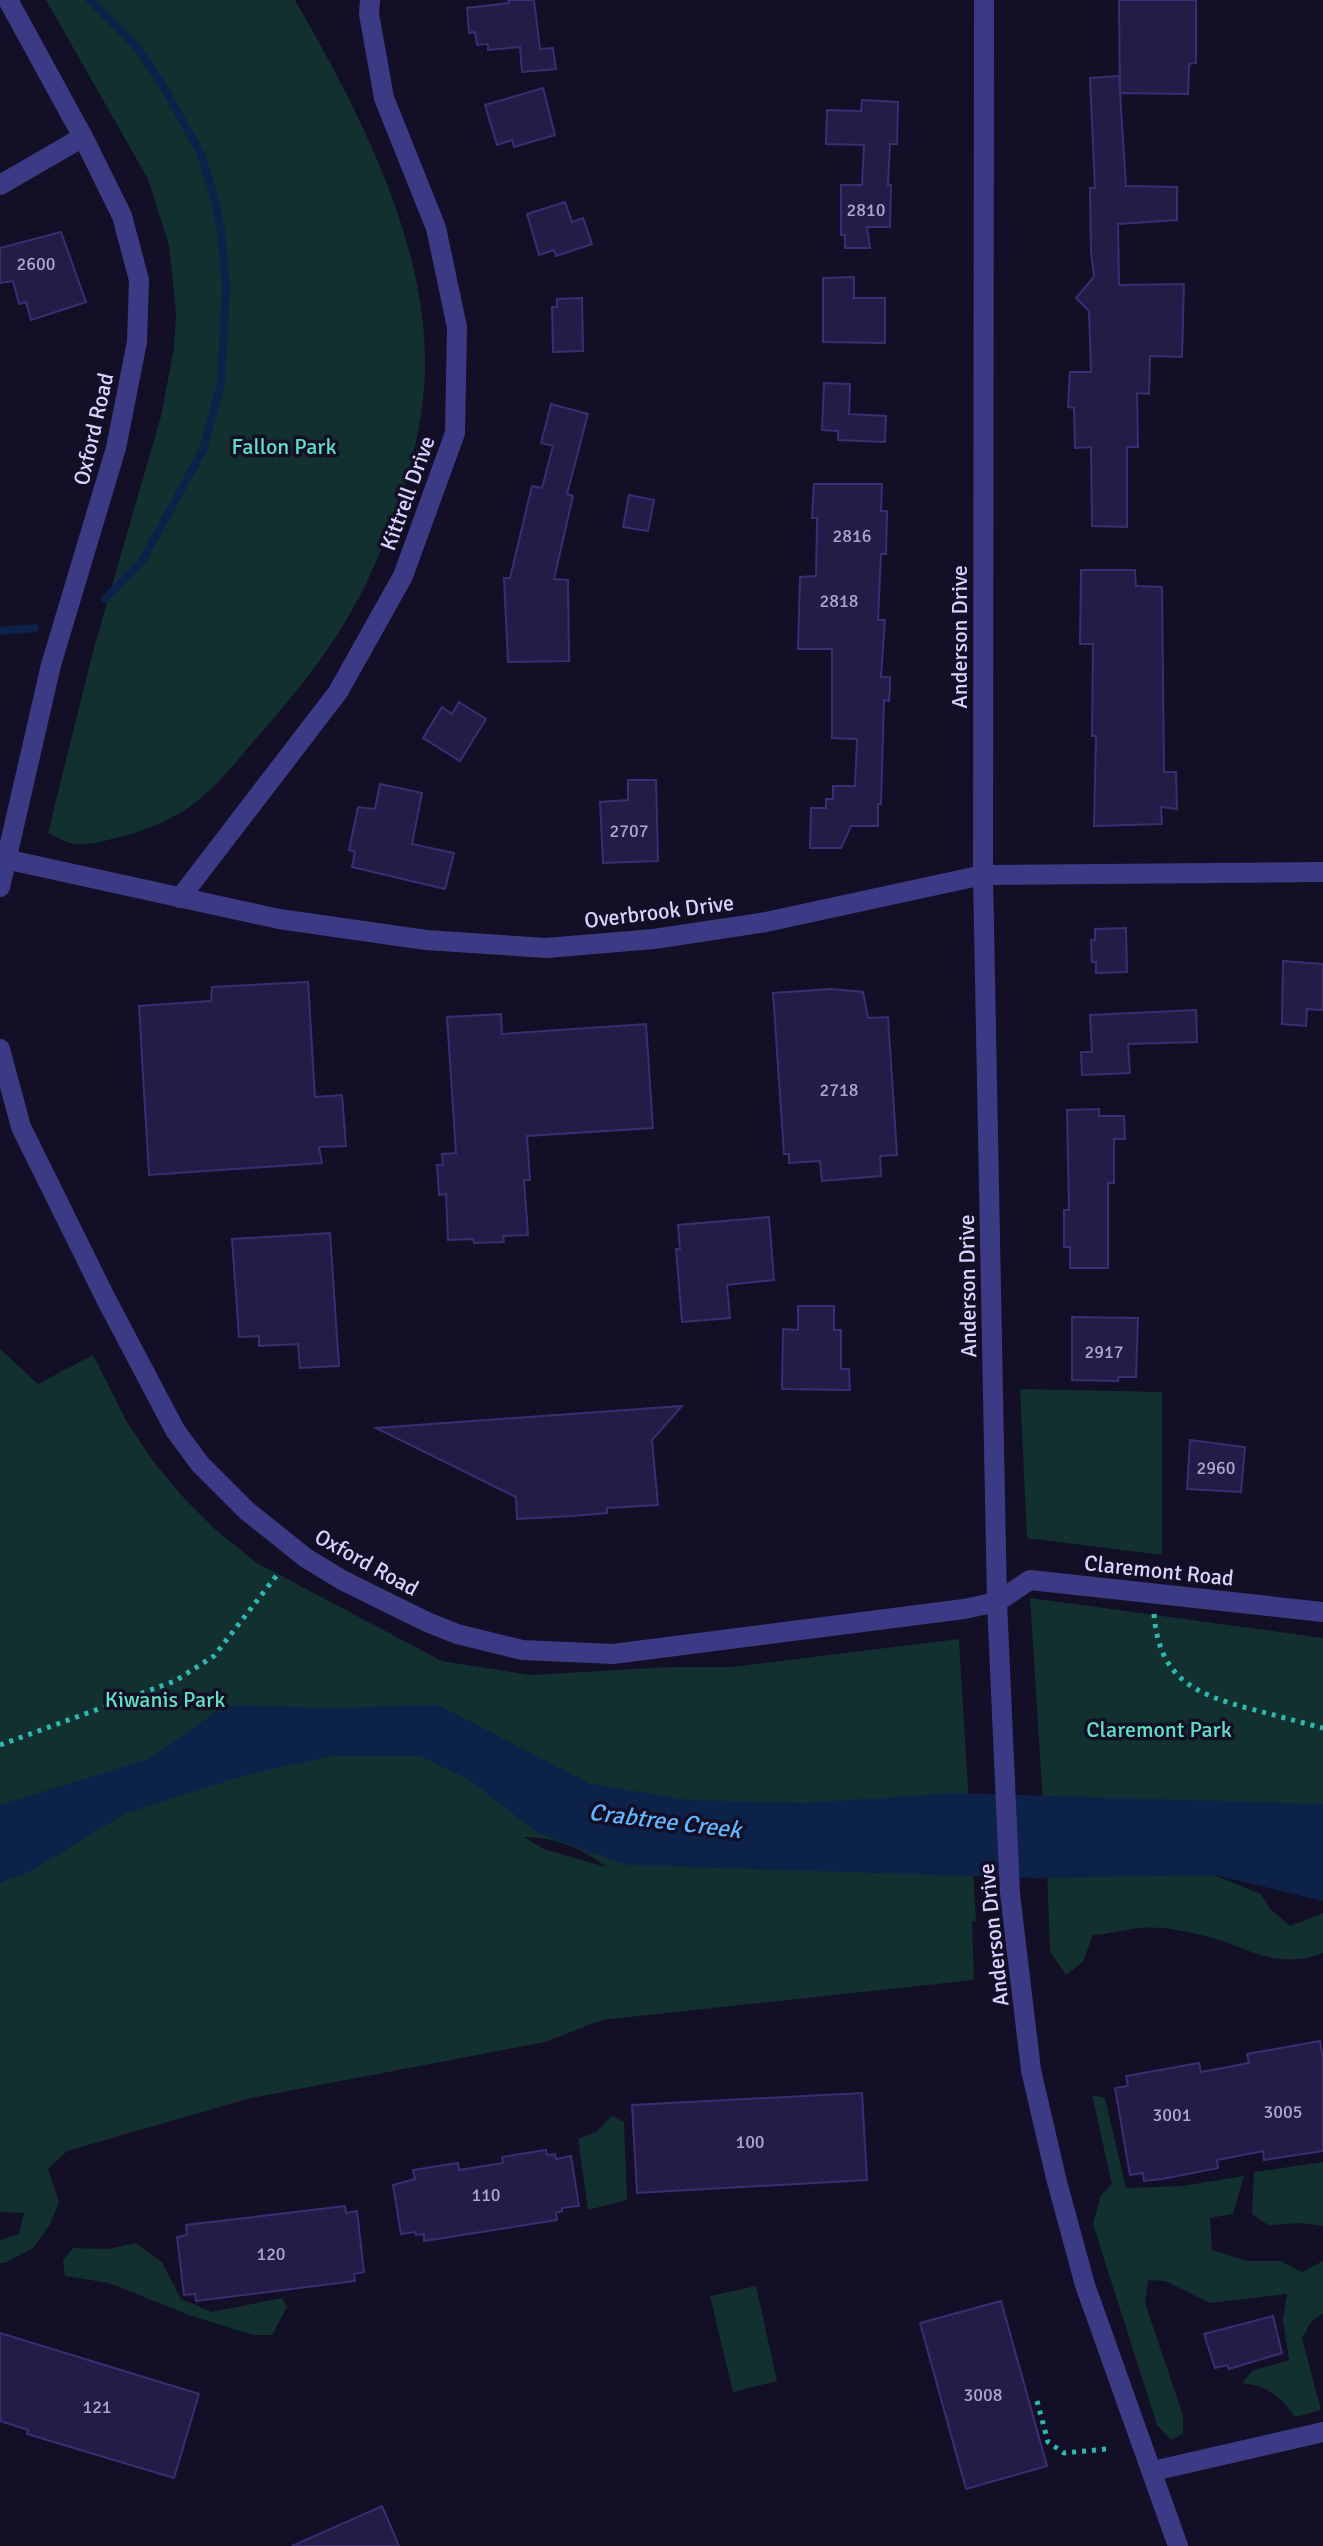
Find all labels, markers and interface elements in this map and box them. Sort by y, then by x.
house number: 2810 [847,199,885,221]
house number: 2600 [17,253,55,275]
street label: Oxford Road [67,370,120,488]
street label: Kittrell Drive [374,432,441,554]
park label: Fallon Park [232,433,336,460]
house number: 2816 [833,525,871,547]
street label: Anderson Drive [946,565,973,709]
house number: 2818 [820,590,858,612]
house number: 2707 [610,820,648,842]
street label: Overbrook Drive [583,889,735,934]
house number: 2718 [820,1079,858,1101]
street label: Anderson Drive [953,1214,982,1358]
house number: 2917 [1085,1341,1123,1363]
house number: 2960 [1197,1457,1235,1479]
street label: Oxford Road [310,1523,423,1602]
street label: Claremont Road [1083,1549,1235,1592]
park label: Kiwanis Park [105,1686,225,1713]
park label: Claremont Park [1086,1716,1232,1743]
water label: Crabtree Creek [587,1797,745,1845]
street label: Anderson Drive [973,1862,1014,2008]
house number: 3005 [1264,2101,1302,2123]
house number: 3001 [1153,2104,1191,2126]
house number: 100 [735,2131,765,2153]
house number: 110 [471,2184,501,2206]
house number: 120 [256,2243,286,2265]
house number: 3008 [964,2384,1002,2406]
house number: 121 [82,2396,112,2418]

